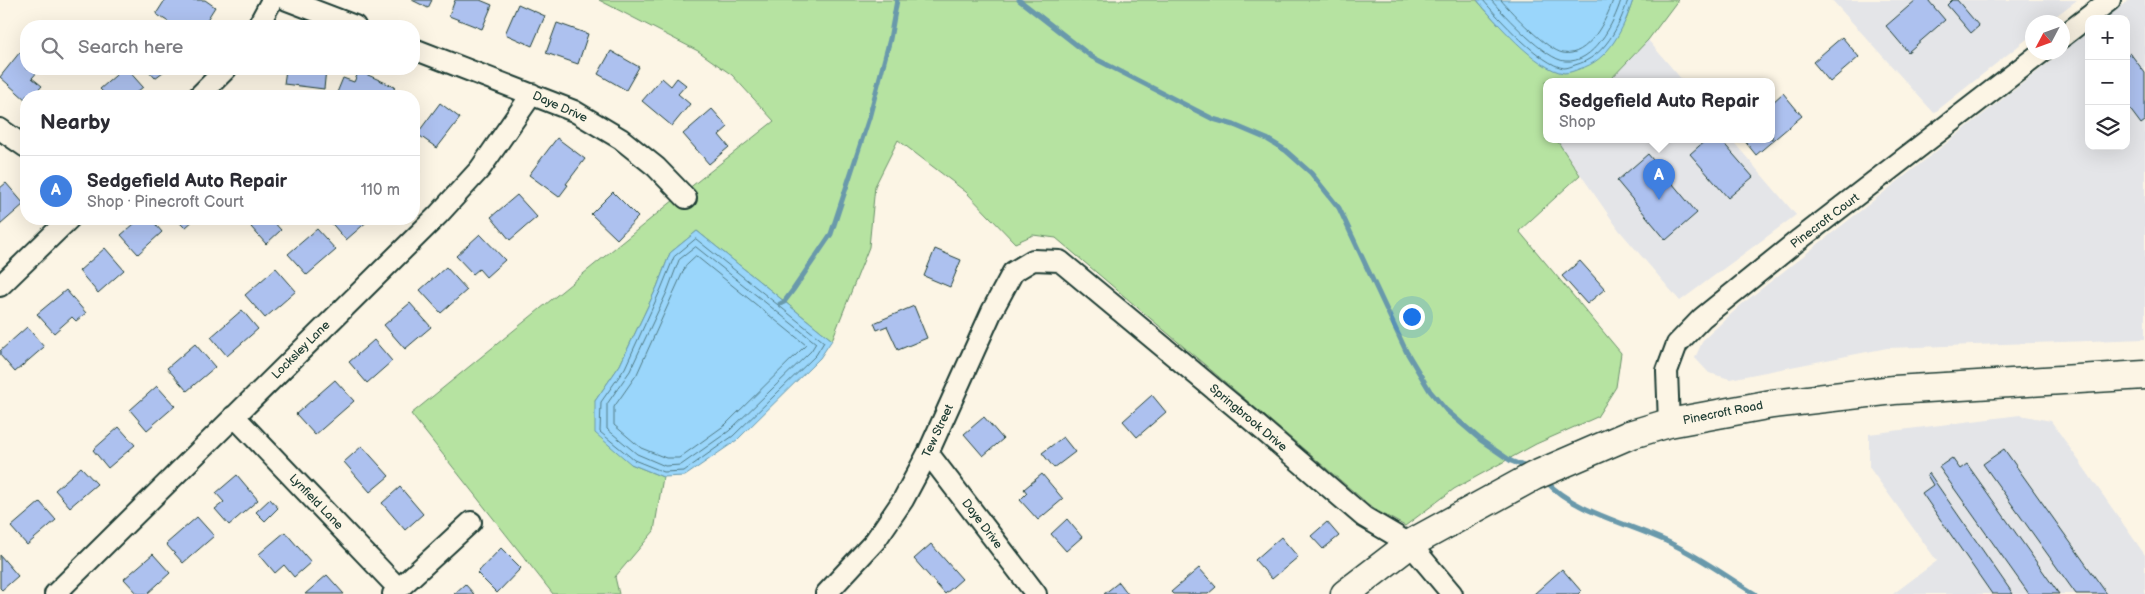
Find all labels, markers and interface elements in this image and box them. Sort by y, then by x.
north arrow [2025,15,2070,60]
map controls [2085,15,2130,150]
button: + [2085,15,2130,60]
search box [20,20,420,75]
icon: search [38,34,66,62]
text: Search here [78,36,183,59]
button: − [2085,60,2130,105]
popup [1543,78,1775,143]
street label: Daye Drive [530,88,590,126]
text: Sedgefield Auto Repair [1559,90,1759,113]
button: layers [2085,105,2130,150]
text: Nearby [40,110,110,135]
text: Shop [1559,113,1596,132]
pin: A [1643,159,1675,200]
text: Sedgefield Auto Repair [87,170,287,193]
text: A [51,181,61,200]
text: 110 m [361,181,400,200]
street label: Pinecroft Court [1788,190,1863,252]
text: Shop · Pinecroft Court [87,193,244,212]
your location [1399,304,1425,330]
street label: Locksley Lane [269,318,333,382]
street label: Springbrook Drive [1206,381,1290,455]
street label: Pinecroft Road [1682,398,1764,428]
street label: Tew Street [919,402,957,460]
street label: Lynfield Lane [286,471,346,533]
street label: Daye Drive [958,496,1006,552]

